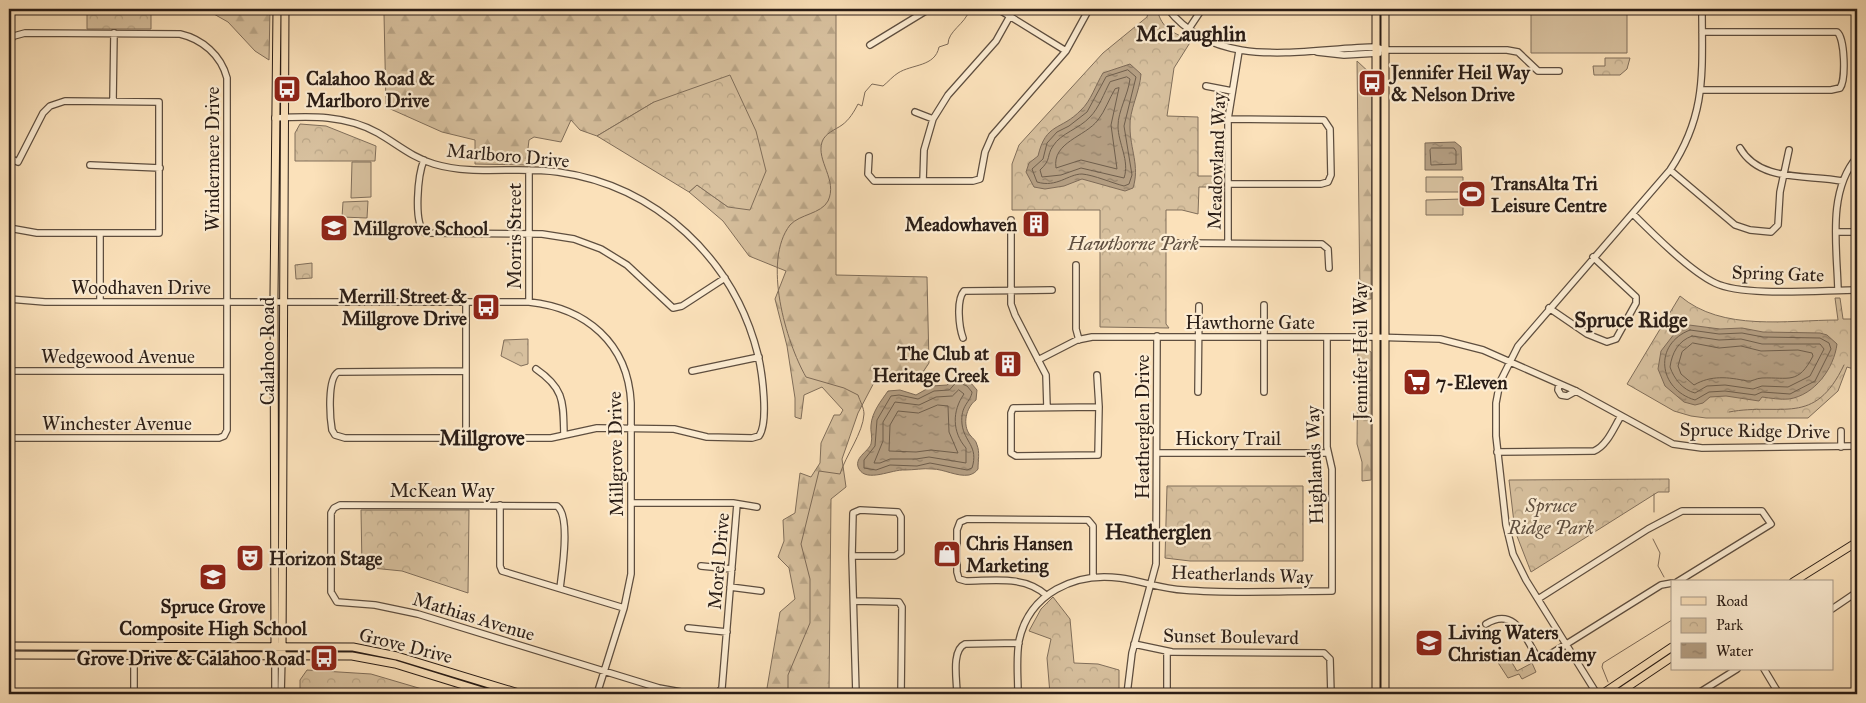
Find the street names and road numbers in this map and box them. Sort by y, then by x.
street label: Windermere Drive [201,86,224,231]
street label: Meadowland Way [1203,91,1230,230]
street label: Marlboro Drive [445,139,571,172]
street label: Morris Street [503,182,526,289]
street label: Spring Gate [1731,260,1825,288]
street label: Woodhaven Drive [71,276,211,299]
street label: Jennifer Heil Way [1349,281,1373,422]
street label: Calahoo Road [256,296,279,405]
street label: Hawthorne Gate [1185,311,1315,334]
street label: Wedgewood Avenue [41,345,195,369]
street label: Heatherglen Drive [1131,355,1155,499]
street label: Millgrove Drive [603,391,629,517]
street label: Highlands Way [1301,404,1329,525]
street label: Winchester Avenue [42,412,192,435]
street label: Spruce Ridge Drive [1679,418,1831,444]
street label: Hickory Trail [1175,427,1282,450]
street label: McKean Way [390,479,495,502]
street label: Morel Drive [703,512,734,610]
street label: Heatherlands Way [1171,561,1315,589]
street label: Mathias Avenue [410,587,538,646]
street label: Grove Drive [357,623,455,668]
street label: Sunset Boulevard [1163,624,1300,649]

